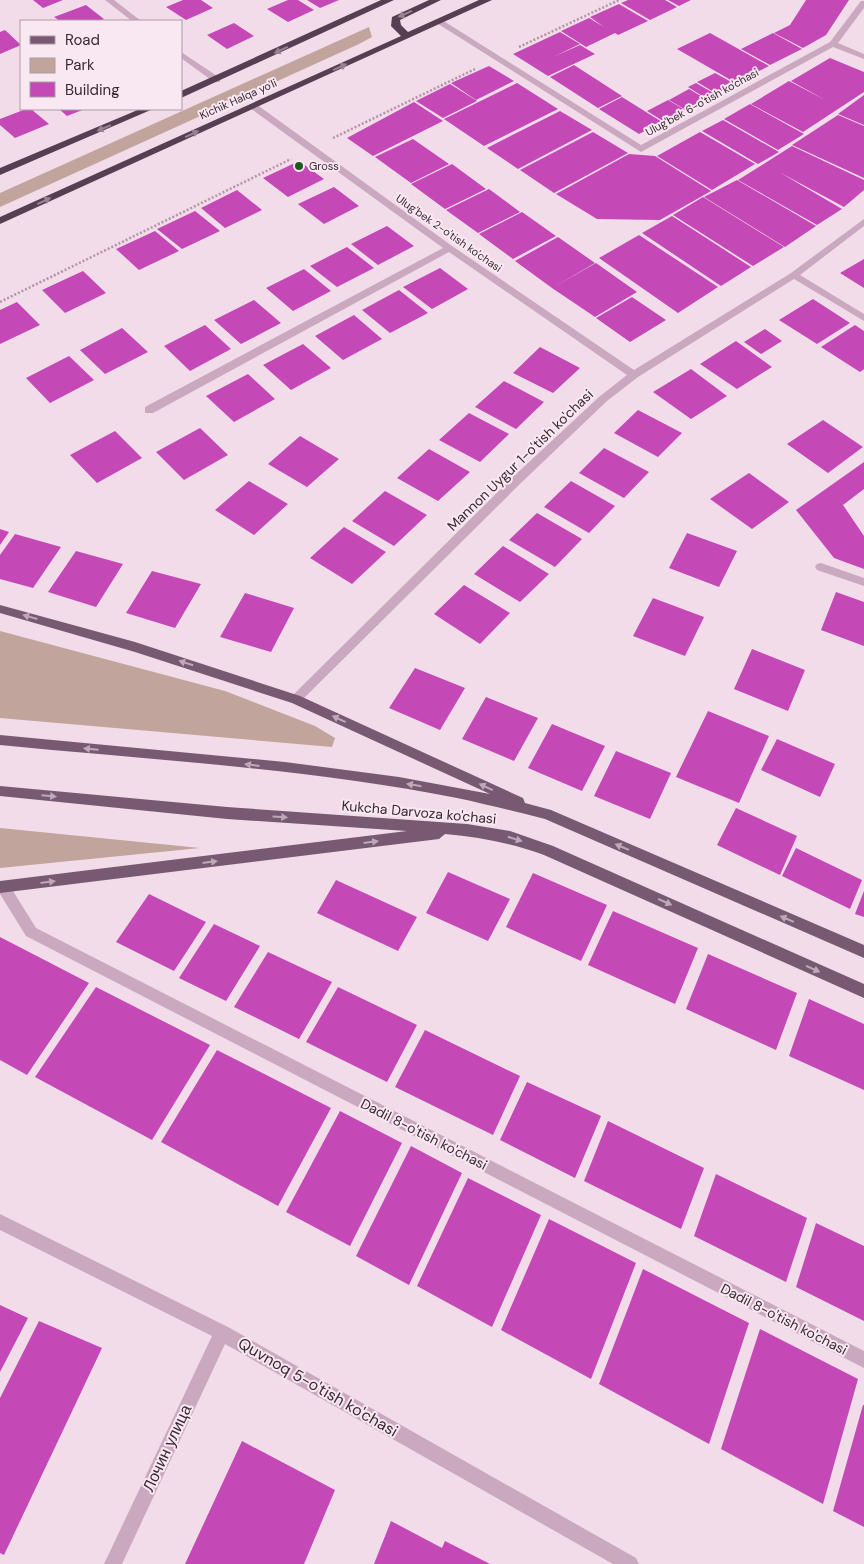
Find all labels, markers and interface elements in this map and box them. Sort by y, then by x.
one-way arrow [398,10,412,18]
legend [20,20,182,110]
text: Road [65,30,100,50]
one-way arrow [274,46,288,54]
text: Park [65,55,95,75]
one-way arrow [333,62,347,70]
street label: Ulug'bek 6-o'tish ko'chasi [643,65,761,139]
street label: Kichik Halqa yo'li [197,76,279,122]
text: Building [65,80,120,100]
one-way arrow [96,124,111,132]
one-way arrow [185,129,199,137]
place label: Gross [309,159,339,173]
marker: Gross [293,160,305,172]
street label: Ulug'bek 2-o'tish ko'chasi [393,191,505,275]
one-way arrow [37,197,51,205]
street label: Mannon Uygur 1-o'tish ko'chasi [443,385,597,535]
one-way arrow [23,613,38,621]
one-way arrow [179,659,194,666]
one-way arrow [332,714,346,722]
one-way arrow [82,745,98,753]
one-way arrow [244,761,260,769]
one-way arrow [405,781,421,789]
one-way arrow [479,782,493,790]
one-way arrow [41,792,57,800]
street label: Kukcha Darvoza ko'chasi [341,796,497,828]
one-way arrow [272,813,288,821]
one-way arrow [508,836,523,844]
one-way arrow [363,838,379,846]
one-way arrow [615,843,629,851]
one-way arrow [202,858,218,866]
one-way arrow [41,877,57,885]
one-way arrow [658,899,672,907]
one-way arrow [780,914,794,922]
one-way arrow [806,965,820,973]
street label: Dadil 8-o'tish ko'chasi [358,1094,490,1174]
street label: Dadil 8-o'tish ko'chasi [718,1279,850,1359]
street label: Quvnoq 5-o'tish ko'chasi [234,1333,402,1441]
street label: Лочин улица [138,1401,196,1495]

